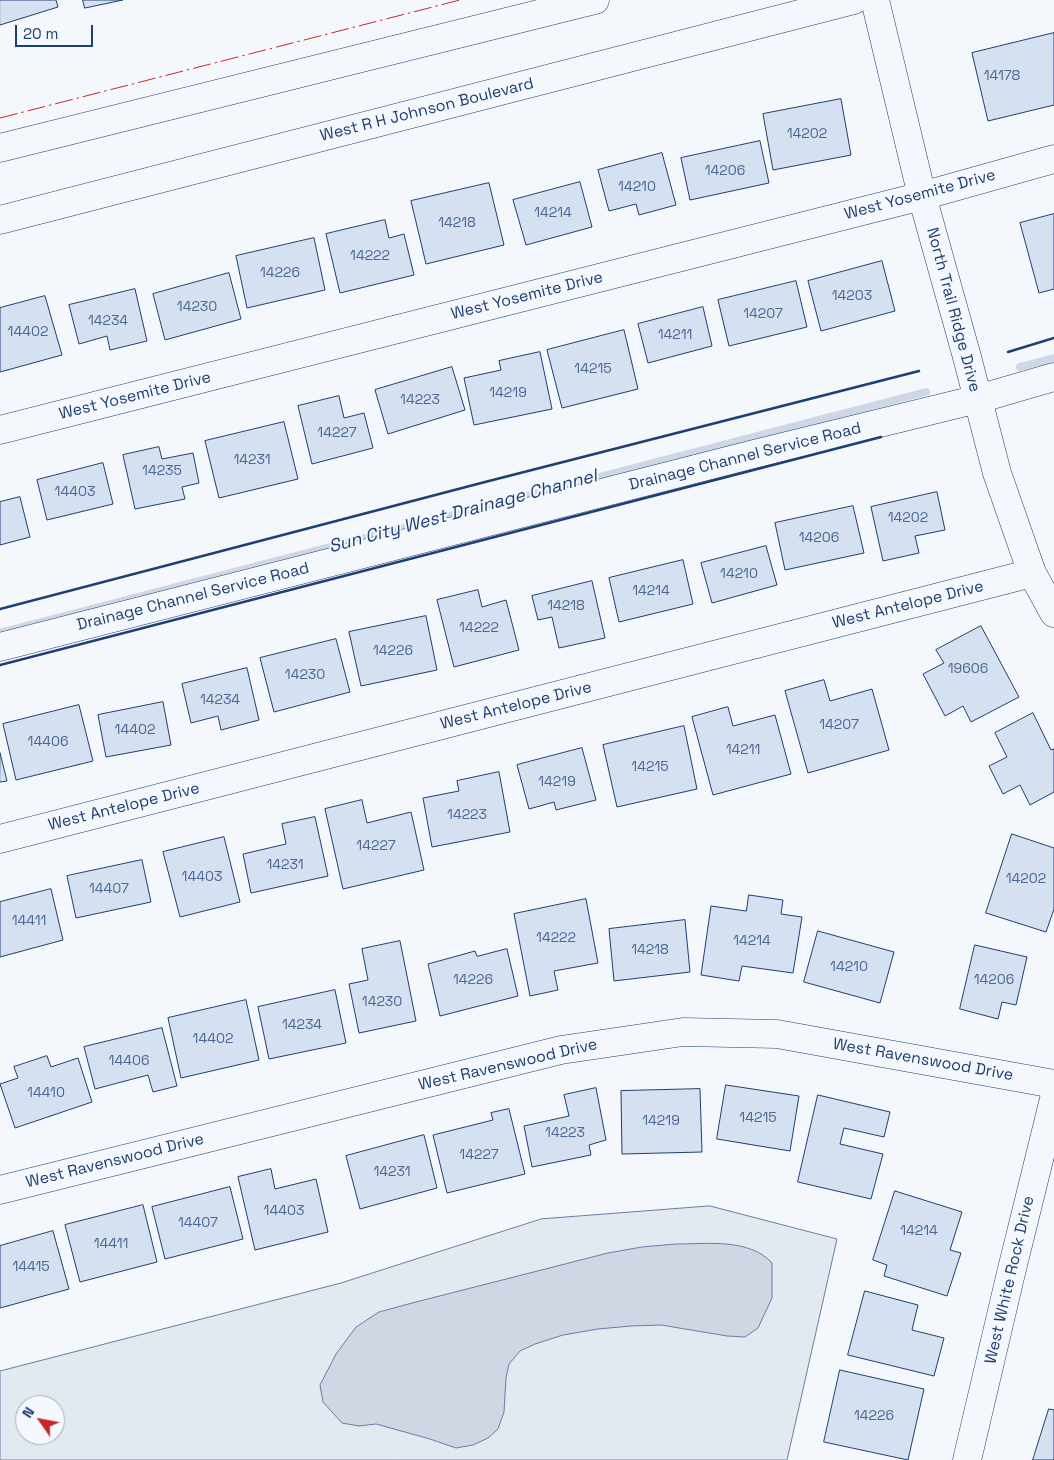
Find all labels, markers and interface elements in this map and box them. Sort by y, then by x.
scale bar [18,15,95,47]
text: 20 m [23,24,58,43]
house number: 14178 [984,68,1020,84]
street label: West R H Johnson Boulevard [318,74,536,146]
house number: 14202 [787,126,827,142]
house number: 14206 [705,163,745,179]
street label: West Yosemite Drive [842,166,998,224]
house number: 14210 [618,179,656,195]
house number: 14214 [534,205,572,221]
house number: 14218 [438,215,476,231]
street label: North Trail Ridge Drive [922,226,984,394]
house number: 14222 [350,248,390,264]
house number: 14226 [260,265,300,281]
street label: West Yosemite Drive [449,268,605,324]
house number: 14203 [832,288,872,304]
house number: 14230 [177,299,217,315]
house number: 14207 [743,306,783,322]
house number: 14234 [88,313,128,329]
house number: 14402 [8,324,48,340]
house number: 14211 [658,327,692,343]
house number: 14215 [574,361,612,377]
street label: West Yosemite Drive [57,368,213,424]
house number: 14219 [489,385,527,401]
house number: 14223 [400,392,440,408]
street label: Drainage Channel Service Road [627,419,863,495]
house number: 14227 [317,425,357,441]
house number: 14231 [233,452,271,468]
house number: 14235 [142,463,182,479]
water label: Sun City West Drainage Channel [326,466,600,558]
house number: 14403 [55,484,95,500]
house number: 14202 [888,510,928,526]
house number: 14206 [799,530,839,546]
street label: Drainage Channel Service Road [75,559,311,635]
house number: 14210 [720,566,758,582]
street label: West Antelope Drive [830,577,986,633]
house number: 14214 [632,583,670,599]
house number: 14218 [547,598,585,614]
house number: 14222 [459,620,499,636]
house number: 14226 [373,643,413,659]
house number: 19606 [948,661,988,677]
house number: 14230 [285,667,325,683]
street label: West Antelope Drive [438,678,594,734]
house number: 14234 [200,692,240,708]
house number: 14207 [819,717,859,733]
house number: 14402 [115,722,155,738]
house number: 14406 [28,734,68,750]
house number: 14211 [726,742,760,758]
house number: 14215 [631,759,669,775]
house number: 14219 [538,774,576,790]
street label: West Antelope Drive [46,779,202,835]
house number: 14223 [447,807,487,823]
house number: 14227 [356,838,396,854]
house number: 14231 [266,857,304,873]
house number: 14403 [182,869,222,885]
house number: 14202 [1006,871,1046,887]
house number: 14407 [89,881,129,897]
house number: 14411 [12,913,46,929]
house number: 14222 [536,930,576,946]
house number: 14214 [733,933,771,949]
house number: 14218 [631,942,669,958]
house number: 14210 [830,959,868,975]
house number: 14226 [453,972,493,988]
house number: 14206 [974,972,1014,988]
house number: 14230 [362,994,402,1010]
house number: 14234 [282,1017,322,1033]
house number: 14402 [193,1031,233,1047]
street label: West Ravenswood Drive [417,1035,599,1095]
street label: West Ravenswood Drive [831,1035,1015,1085]
house number: 14406 [109,1053,149,1069]
house number: 14410 [27,1085,65,1101]
house number: 14215 [739,1110,777,1126]
house number: 14219 [642,1113,680,1129]
house number: 14223 [545,1125,585,1141]
street label: West Ravenswood Drive [24,1130,206,1192]
house number: 14227 [459,1147,499,1163]
house number: 14231 [373,1164,411,1180]
street label: West White Rock Drive [981,1194,1039,1366]
house number: 14403 [264,1203,304,1219]
house number: 14407 [178,1215,218,1231]
house number: 14214 [900,1223,938,1239]
house number: 14411 [94,1236,128,1252]
house number: 14415 [12,1259,50,1275]
north arrow [15,1395,65,1445]
text: N [18,1404,38,1421]
house number: 14226 [854,1408,894,1424]

